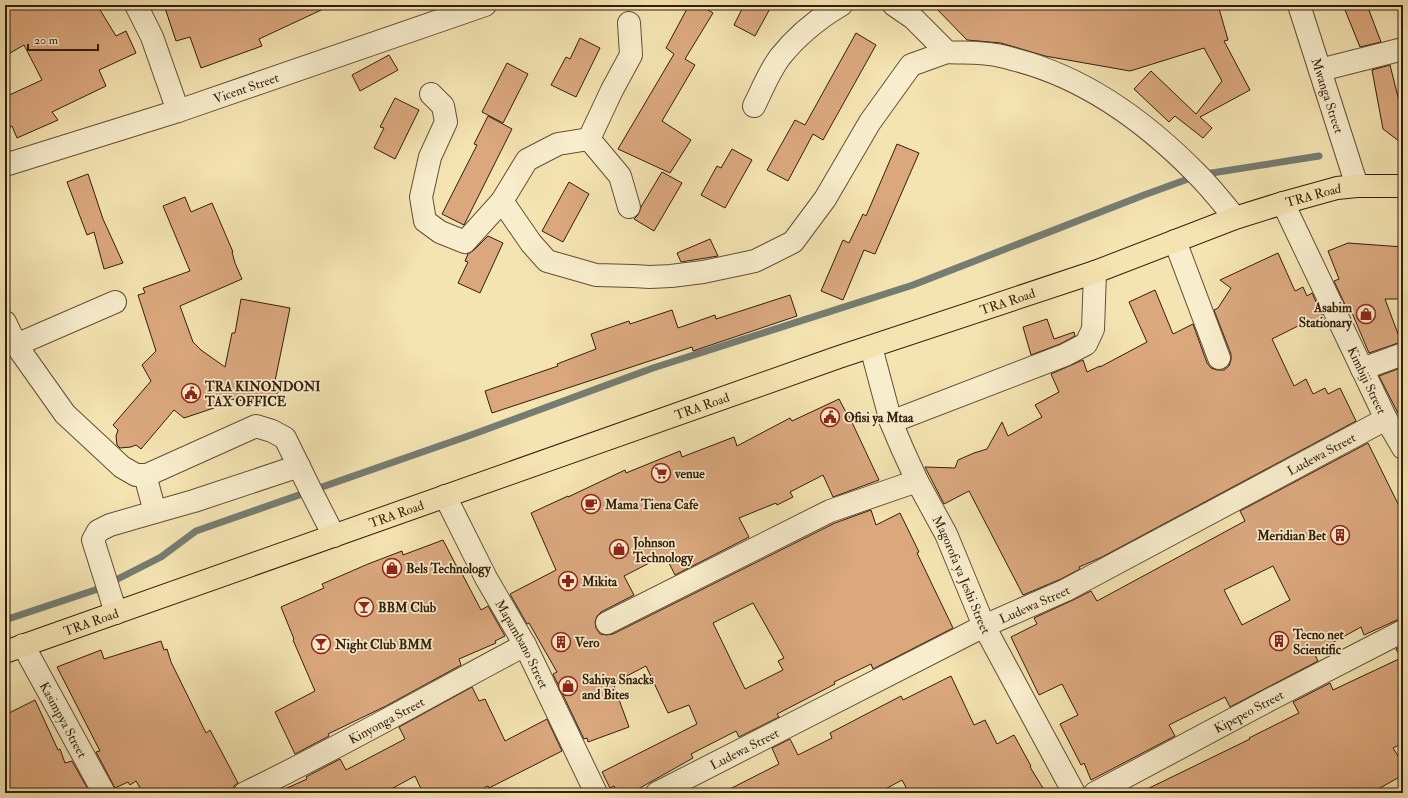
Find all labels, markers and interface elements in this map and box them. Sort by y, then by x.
scale bar [28,26,98,52]
text: 20 m [34,33,59,48]
street label: Mwanga Street [1307,56,1347,135]
street label: Vicent Street [211,70,281,107]
street label: TRA Road [1284,181,1342,211]
street label: TRA Road [978,285,1038,319]
place label: Asabim Stationary [1299,300,1353,332]
shop icon: Asabim Stationary [1355,303,1377,325]
street label: Kimbiji Street [1344,344,1389,417]
place label: TRA KINONDONI TAX OFFICE [204,379,321,410]
public building icon: TRA KINONDONI TAX OFFICE [180,382,202,404]
street label: TRA Road [672,389,732,424]
public building icon: Ofisi ya Mtaa [819,406,841,428]
place label: Ofisi ya Mtaa [844,410,914,427]
street label: Ludewa Street [1285,430,1359,479]
supermarket icon: venue [650,462,672,484]
place label: venue [674,466,705,482]
cafe icon: Mama Tiena Cafe [580,493,602,515]
street label: TRA Road [367,497,427,532]
place label: Mama Tiena Cafe [604,497,699,513]
street label: Magorofa ya Jeshi Street [928,513,994,637]
building icon: Meridian Bet [1329,524,1351,546]
place label: Meridian Bet [1256,528,1327,544]
place label: Johnson Technology [632,535,694,567]
shop icon: Johnson Technology [608,538,630,560]
shop icon: Bels Technology [381,557,403,579]
place label: Bels Technology [406,561,492,578]
pharmacy icon: Mikita [557,570,579,592]
place label: Mikita [581,574,618,590]
street label: Ludewa Street [997,582,1073,627]
bar icon: BBM Club [353,596,375,618]
street label: Mapambano Street [491,597,552,691]
place label: BBM Club [378,600,437,616]
street label: TRA Road [61,605,121,640]
place label: Tecno net Scientific [1292,627,1344,658]
building icon: Tecno net Scientific [1268,630,1290,652]
building icon: Vero [550,631,572,653]
bar icon: Night Club BMM [310,633,332,655]
place label: Vero [574,635,600,651]
place label: Night Club BMM [334,637,433,654]
place label: Sahiya Snacks and Bites [582,672,654,703]
shop icon: Sahiya Snacks and Bites [557,675,579,697]
street label: Kasimpya Street [36,679,90,761]
street label: Kipepeo Street [1211,687,1287,737]
street label: Kinyonga Street [346,694,427,748]
street label: Ludewa Street [708,725,782,774]

